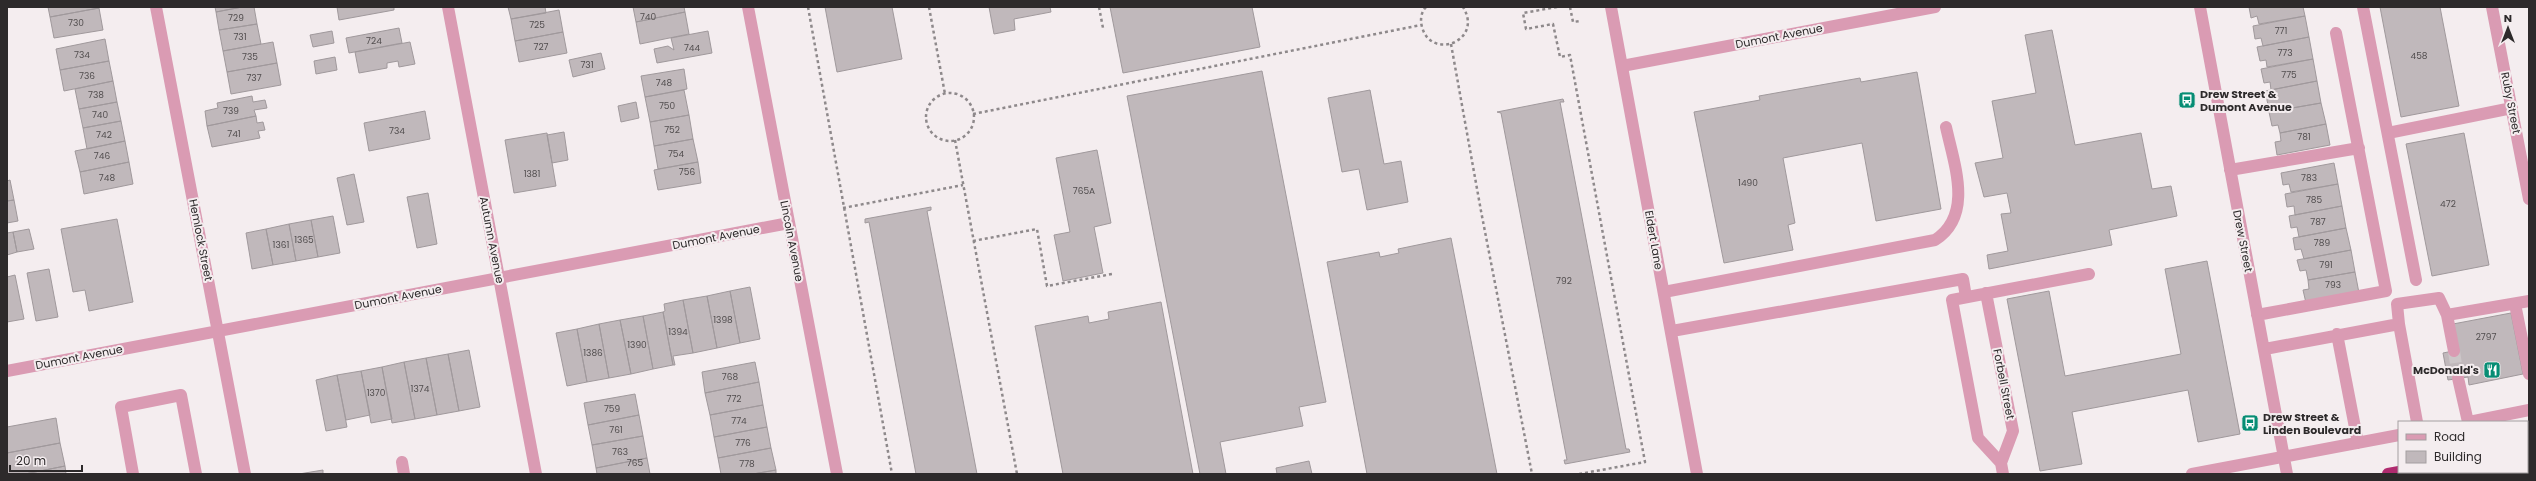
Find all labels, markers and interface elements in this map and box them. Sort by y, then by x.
north arrow [2488,8,2528,48]
text: N [2504,10,2512,26]
house number: 740 [640,11,656,23]
house number: 729 [228,12,244,24]
house number: 730 [68,17,84,29]
house number: 725 [529,19,545,31]
street label: Dumont Avenue [1734,20,1824,52]
house number: 771 [2275,25,2287,37]
house number: 731 [233,31,247,43]
house number: 724 [366,35,382,47]
house number: 727 [533,41,549,53]
house number: 744 [684,42,700,54]
house number: 773 [2277,47,2293,59]
house number: 734 [74,49,90,61]
house number: 458 [2411,50,2428,62]
house number: 735 [242,51,258,63]
house number: 731 [580,59,594,71]
house number: 775 [2281,69,2297,81]
house number: 736 [79,70,95,82]
street label: Ruby Street [2497,71,2525,135]
house number: 737 [246,72,262,84]
house number: 748 [656,77,672,89]
place label: Drew Street & Dumont Avenue [2200,86,2292,115]
house number: 738 [88,89,104,101]
bus stop icon: Drew Street & Dumont Avenue [2177,90,2197,110]
house number: 750 [659,100,675,112]
house number: 739 [223,105,239,117]
house number: 740 [92,109,108,121]
house number: 752 [664,124,680,136]
house number: 734 [389,125,405,137]
house number: 741 [227,128,241,140]
house number: 742 [96,129,112,141]
house number: 781 [2297,131,2311,143]
house number: 754 [668,148,684,160]
house number: 746 [94,150,110,162]
house number: 756 [679,166,695,178]
house number: 1381 [524,168,540,180]
house number: 748 [99,172,115,184]
house number: 783 [2301,172,2317,184]
house number: 1490 [1738,177,1758,189]
house number: 765A [1073,185,1095,197]
house number: 785 [2306,194,2322,206]
street label: Autumn Avenue [476,195,508,285]
street label: Hemlock Street [185,198,217,282]
house number: 472 [2440,198,2456,210]
street label: Lincoln Avenue [776,199,808,283]
street label: Eldert Lane [1641,209,1667,271]
street label: Drew Street [2229,209,2257,273]
house number: 787 [2310,216,2326,228]
street label: Dumont Avenue [671,221,761,253]
house number: 1365 [294,234,314,246]
house number: 789 [2314,237,2330,249]
house number: 1361 [273,239,290,251]
house number: 791 [2319,259,2333,271]
house number: 792 [1556,275,1572,287]
house number: 793 [2325,279,2341,291]
street label: Dumont Avenue [353,281,443,313]
house number: 1398 [713,314,733,326]
house number: 1394 [668,326,688,338]
house number: 2797 [2476,331,2496,343]
house number: 1390 [627,339,647,351]
street label: Dumont Avenue [34,341,124,373]
house number: 1386 [583,347,603,359]
street label: Forbell Street [1989,347,2019,421]
restaurant icon: McDonald's [2482,360,2502,380]
place label: McDonald's [2413,362,2479,378]
house number: 768 [722,371,738,383]
house number: 1374 [411,383,430,395]
house number: 1370 [367,387,386,399]
house number: 772 [726,393,742,405]
house number: 759 [604,403,620,415]
place label: Drew Street & Linden Boulevard [2263,409,2361,438]
bus stop icon: Drew Street & Linden Boulevard [2240,413,2260,433]
house number: 774 [731,415,747,427]
legend [2398,421,2528,473]
house number: 761 [609,424,623,436]
text: Road [2434,428,2465,445]
house number: 776 [735,437,751,449]
house number: 763 [612,446,628,458]
scale bar [10,447,82,473]
text: Building [2434,448,2482,465]
text: 20 m [16,452,46,469]
house number: 765 [627,457,643,469]
house number: 778 [739,458,755,470]

